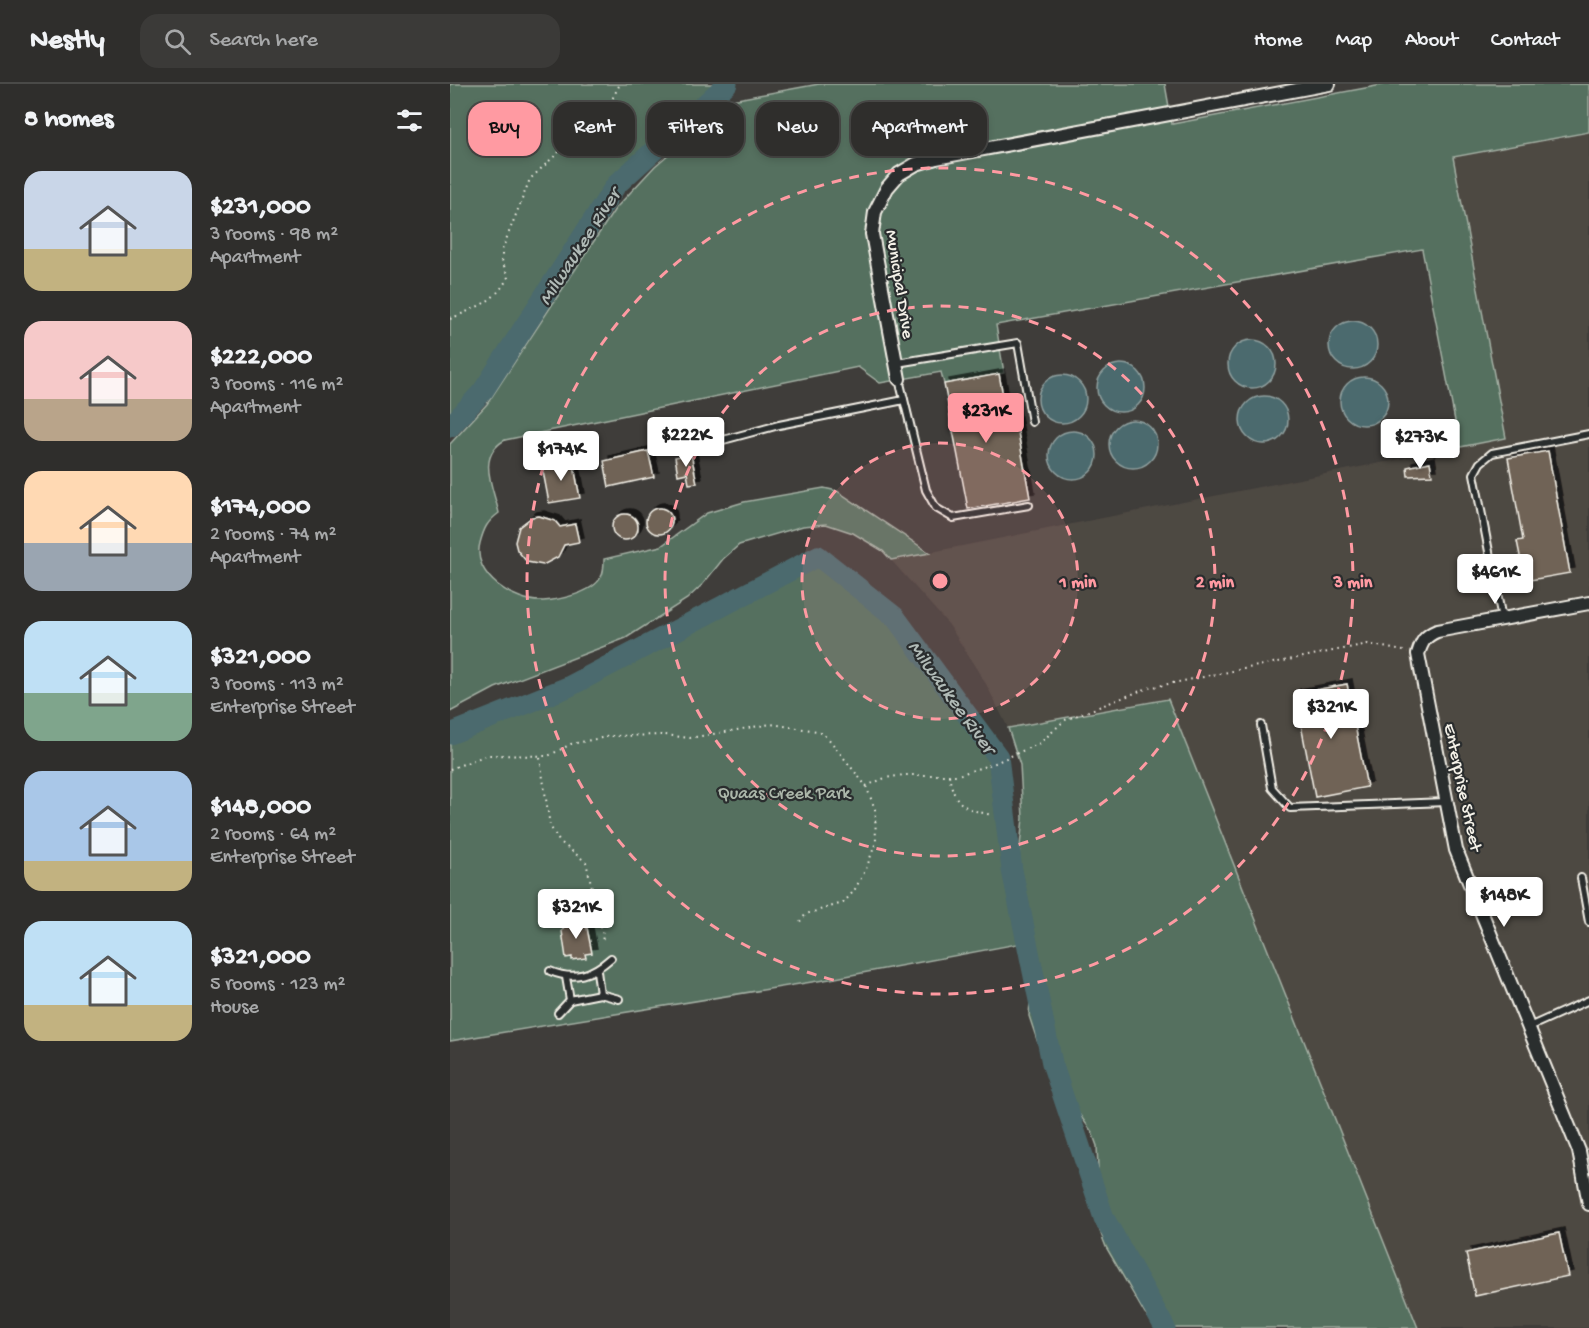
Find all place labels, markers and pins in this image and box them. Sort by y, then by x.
pin: $231K [944,393,1028,444]
pin: $222K [644,417,728,468]
pin: $273K [1378,419,1462,470]
pin: $174K [519,431,603,482]
pin: $461K [1453,554,1537,605]
centre of rings [930,571,950,591]
pin: $321K [1289,689,1373,740]
pin: $148K [1462,877,1546,928]
pin: $321K [534,889,618,940]

